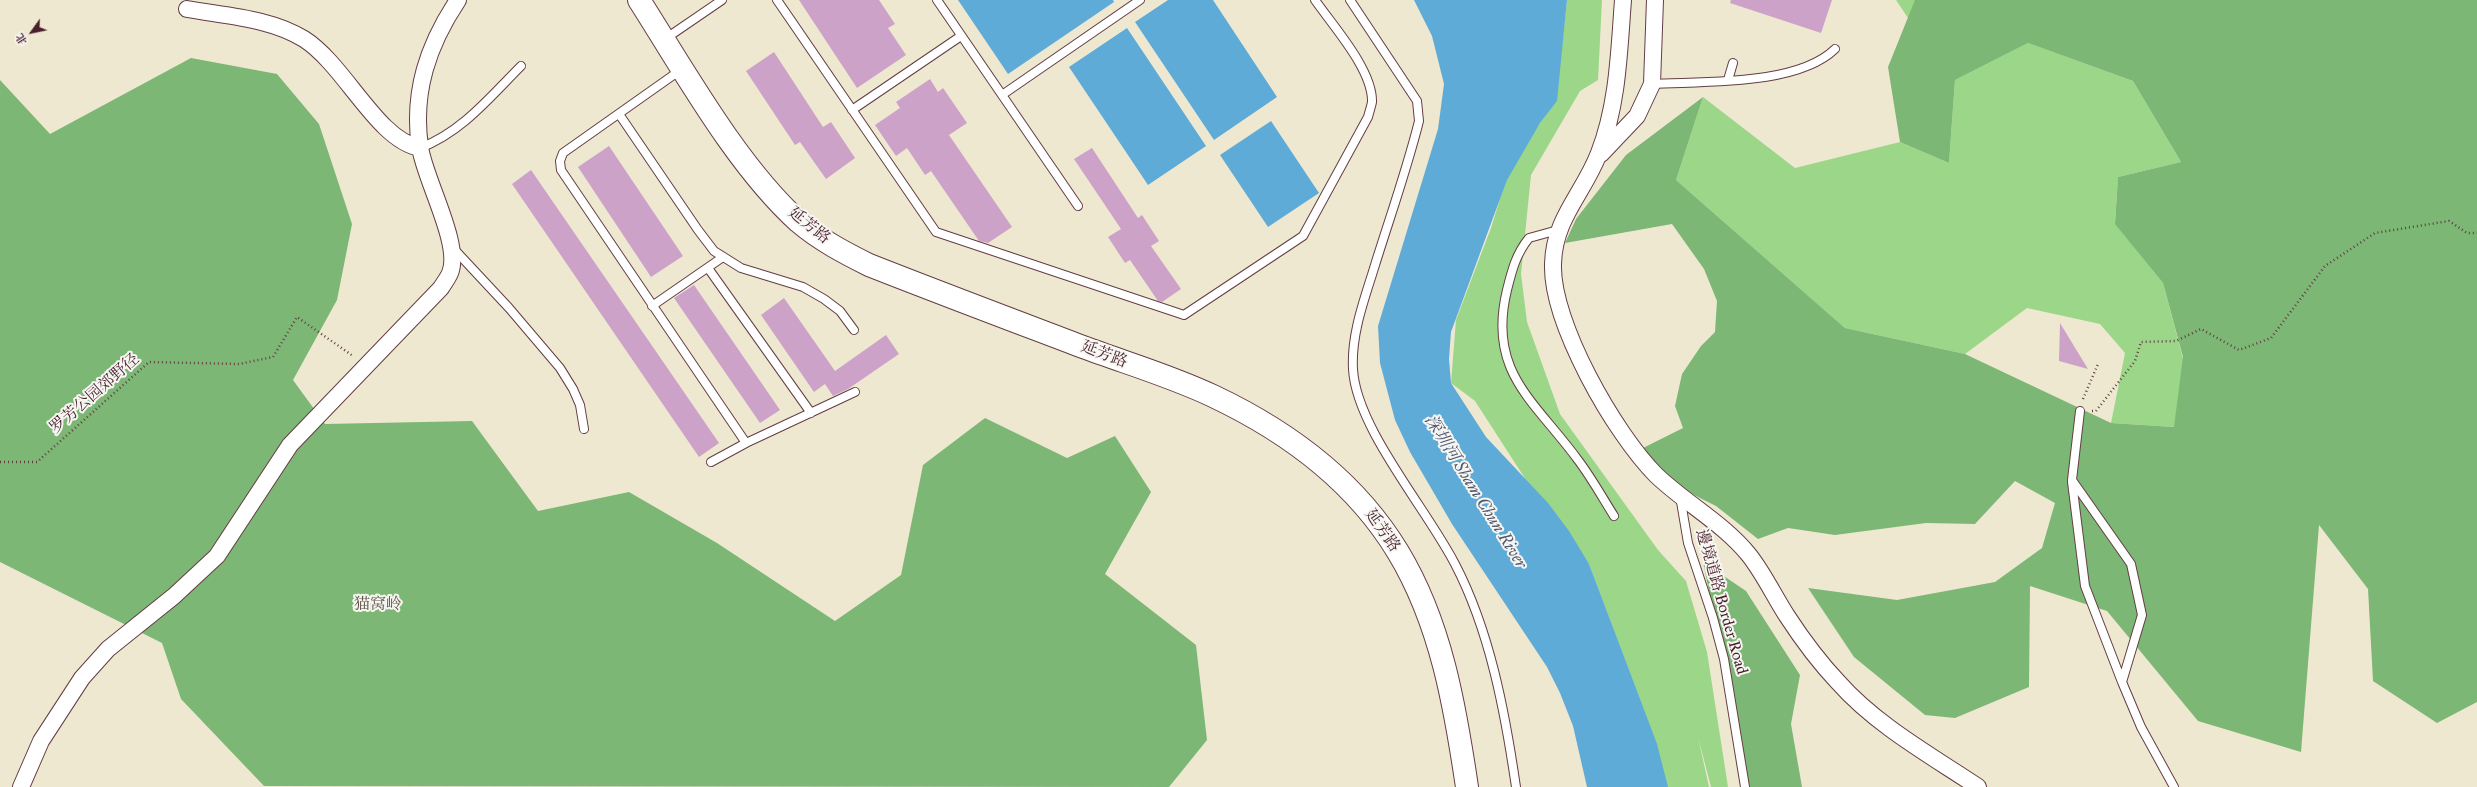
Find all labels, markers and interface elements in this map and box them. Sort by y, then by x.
north arrow [12,12,52,52]
text: 北 [13,31,30,47]
street label: 延芳路 [784,203,834,249]
street label: 延芳路 [1078,337,1130,373]
street label: 罗芳公园郊野径 [46,350,144,438]
water label: 深圳河 Sham Chun River [1419,411,1531,573]
street label: 延芳路 [1360,506,1404,556]
street label: 邊境道路 Border Road [1691,527,1751,677]
park label: 猫窝岭 [354,595,402,615]

